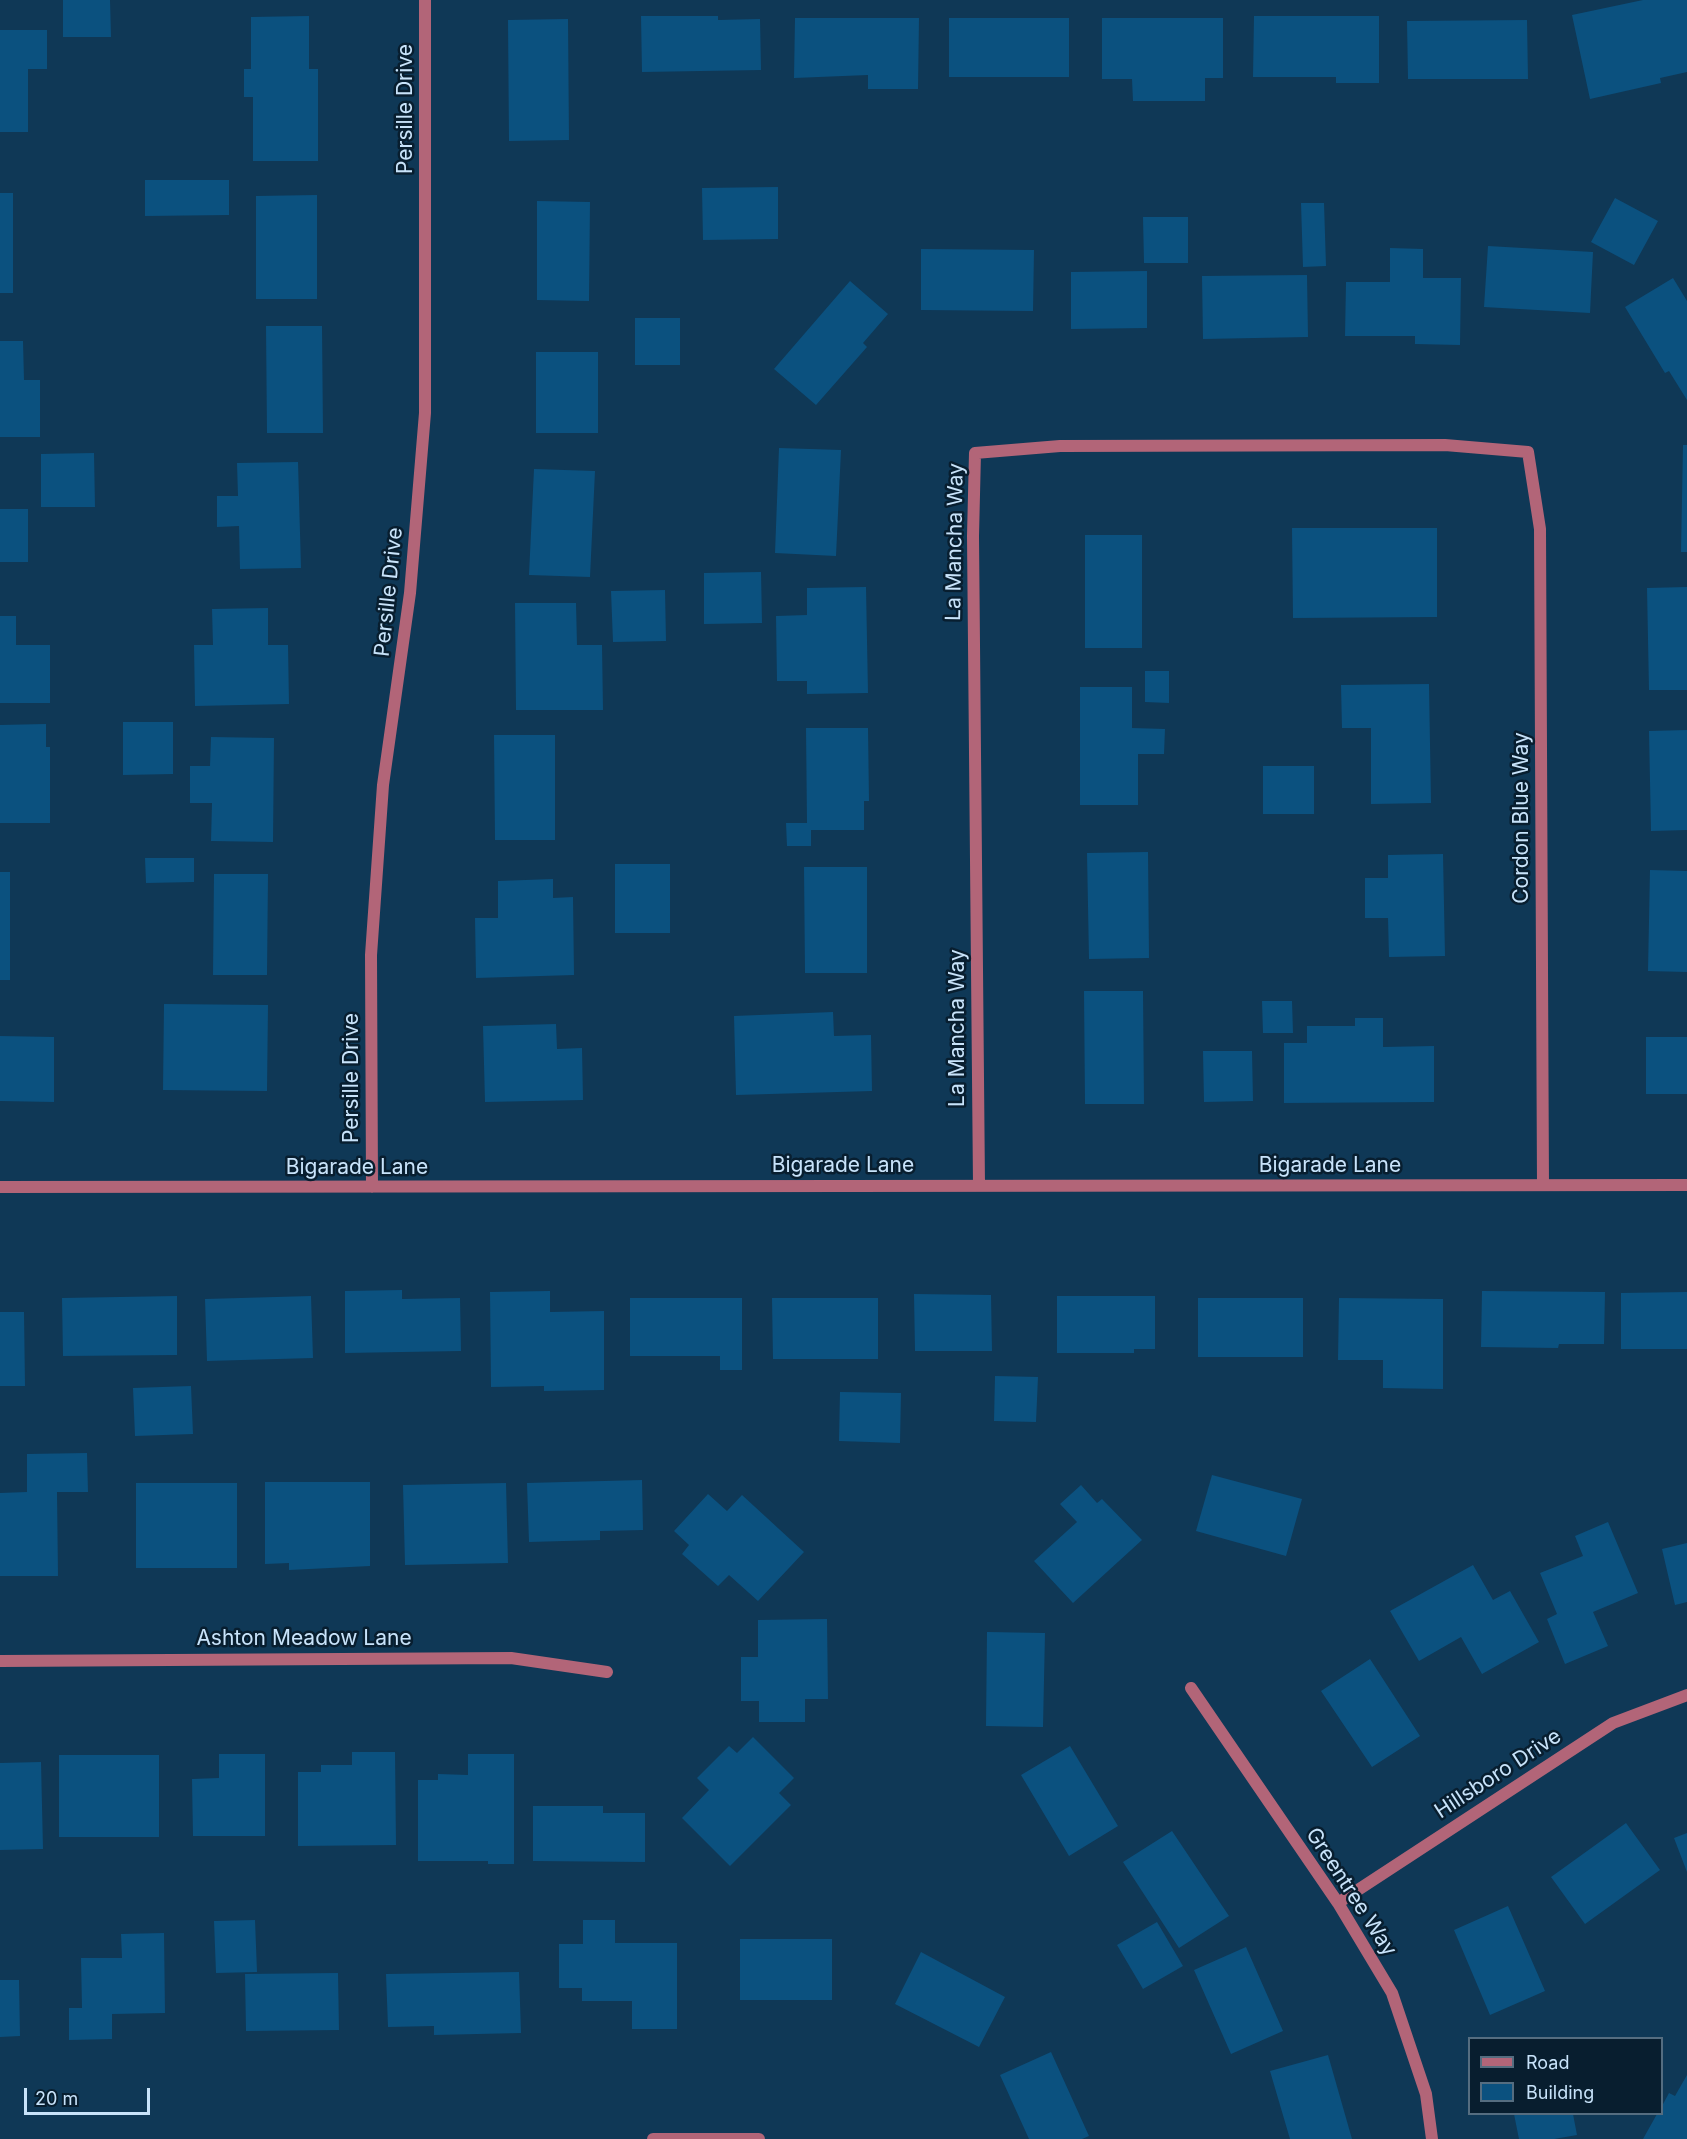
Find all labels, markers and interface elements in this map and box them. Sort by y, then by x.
street label: Persille Drive [393,44,419,174]
street label: La Mancha Way [941,463,969,621]
street label: Persille Drive [370,526,408,658]
street label: Cordon Blue Way [1509,732,1535,904]
street label: La Mancha Way [945,949,971,1107]
street label: Persille Drive [339,1013,365,1143]
street label: Bigarade Lane [772,1153,914,1179]
street label: Bigarade Lane [1259,1153,1401,1179]
street label: Bigarade Lane [286,1155,428,1181]
street label: Ashton Meadow Lane [196,1626,412,1652]
street label: Hillsboro Drive [1430,1724,1566,1824]
street label: Greentree Way [1300,1823,1402,1961]
legend [1468,2037,1663,2115]
text: Road [1526,2052,1569,2073]
scale bar [27,2076,153,2114]
text: Building [1526,2082,1594,2103]
text: 20 m [35,2088,78,2109]

